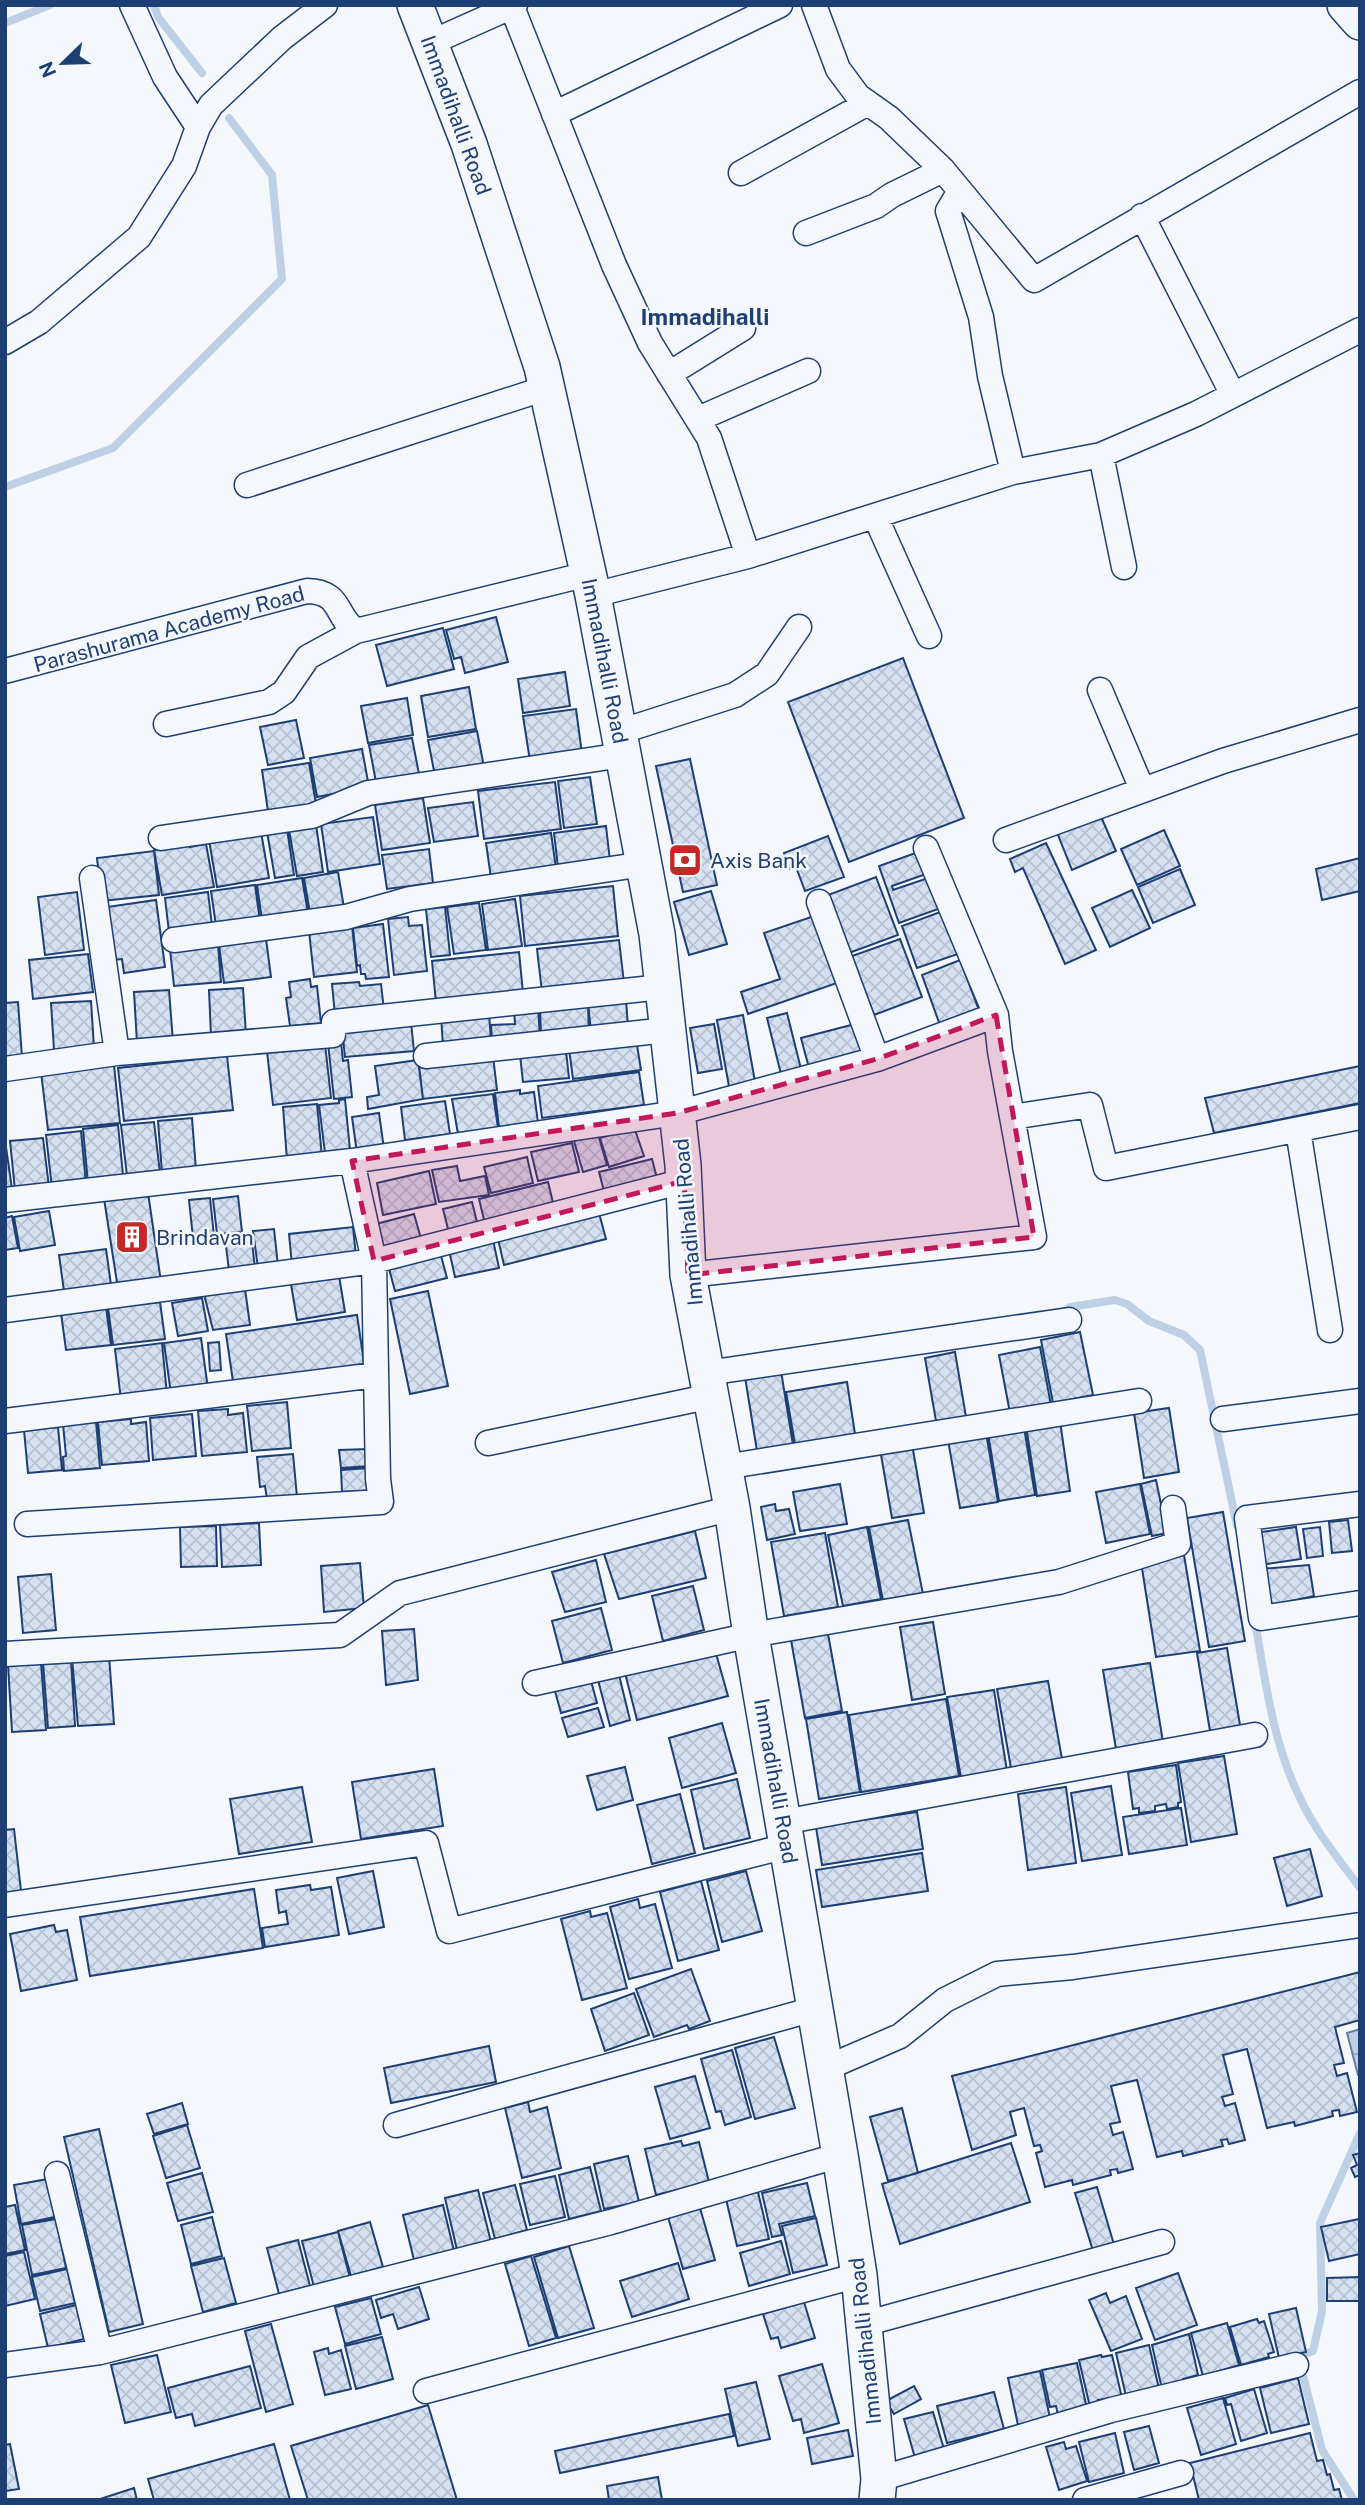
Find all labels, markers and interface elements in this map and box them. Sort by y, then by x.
north arrow [28,28,98,98]
street label: Immadihalli Road [416,32,496,198]
text: N [34,59,60,81]
district label: Immadihalli [641,303,769,330]
street label: Immadihalli Road [577,576,633,746]
street label: Parashurama Academy Road [31,581,307,677]
bank icon: Axis Bank [666,841,704,879]
place label: Axis Bank [710,848,807,873]
street label: Immadihalli Road [668,1137,708,1307]
building icon: Brindavan [113,1218,151,1256]
place label: Brindavan [156,1225,254,1250]
street label: Immadihalli Road [749,1696,803,1866]
street label: Immadihalli Road [844,2256,886,2426]

